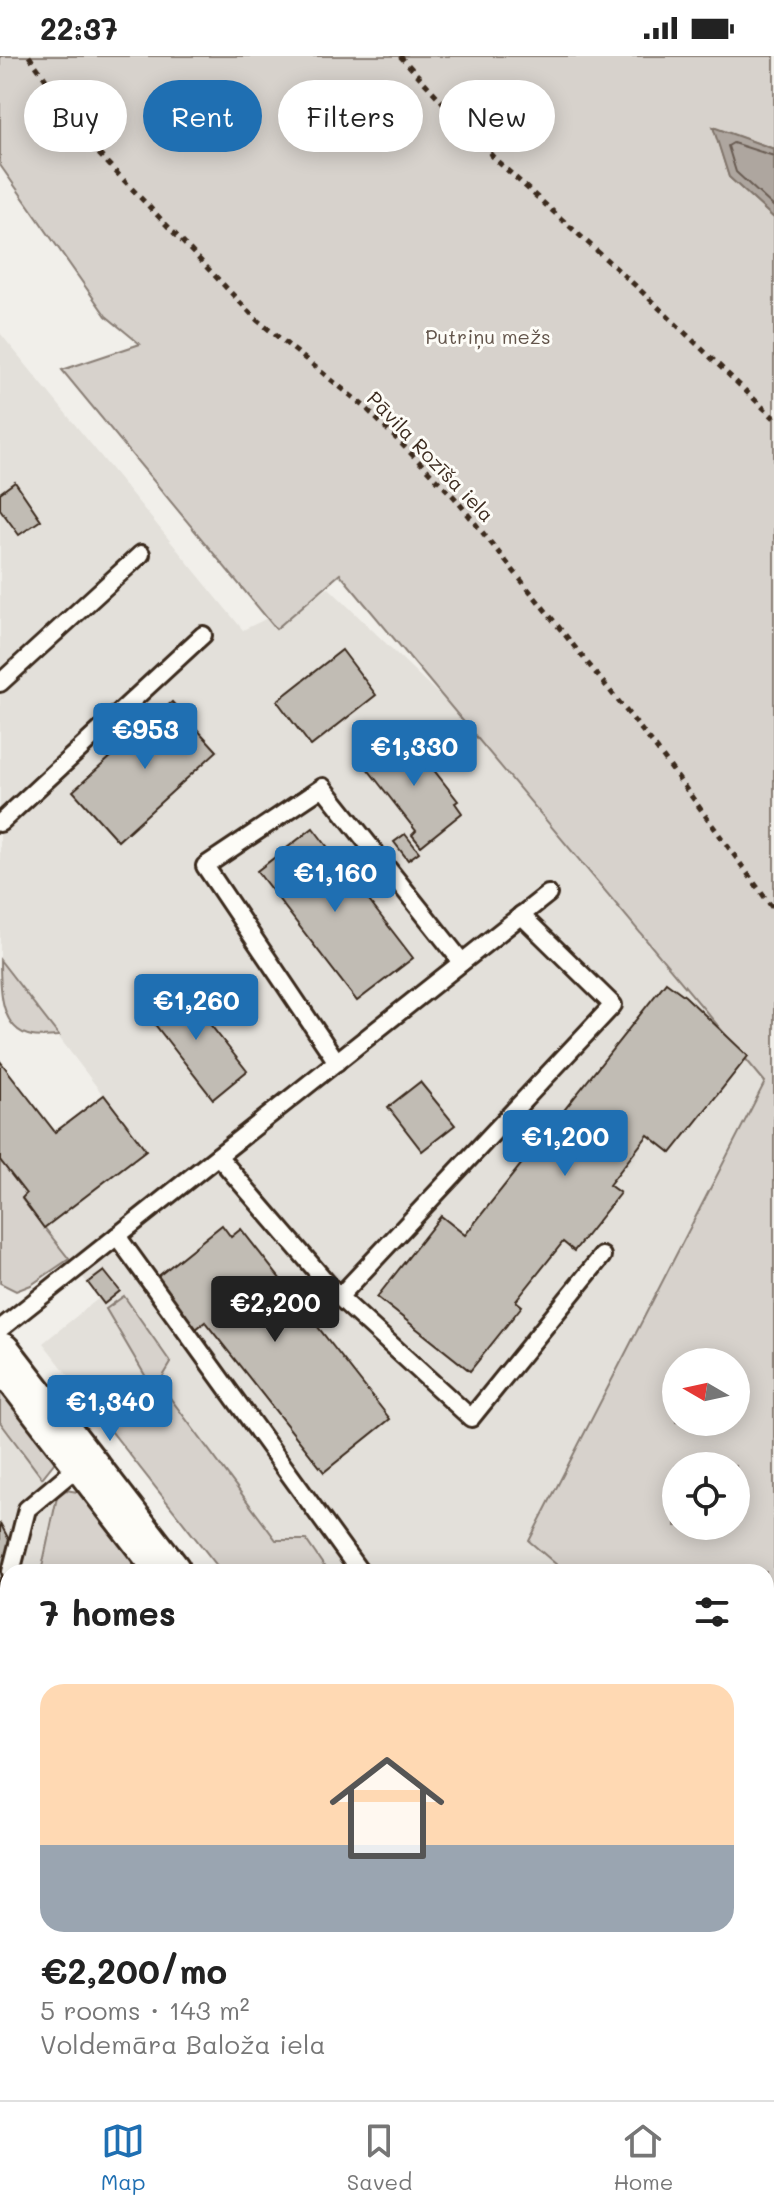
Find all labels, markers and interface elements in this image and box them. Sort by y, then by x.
text: 22:37 [40,8,118,48]
chip: Buy [24,80,127,152]
chip: Rent [143,80,262,152]
chip: Filters [278,80,423,152]
chip: New [439,80,555,152]
park label: Putriņu mežs [425,323,551,350]
street label: Pāvila Rozīša iela [362,385,500,527]
pin: €953 [98,703,192,771]
text: €953 [111,712,179,746]
pin: €1,330 [349,720,479,788]
text: €1,330 [370,729,458,763]
pin: €1,160 [270,846,400,914]
text: €1,160 [293,855,377,889]
pin: €1,260 [131,974,261,1042]
text: €1,260 [152,983,240,1017]
pin: €1,200 [500,1110,630,1178]
text: €1,200 [521,1119,609,1153]
pin: €2,200 [210,1276,340,1344]
text: €2,200 [229,1285,321,1319]
north arrow [662,1348,750,1436]
map controls [662,1348,750,1540]
pin: €1,340 [45,1375,175,1443]
text: €1,340 [65,1384,155,1418]
button: locate [662,1452,750,1540]
text: 7 homes [40,1590,176,1635]
icon: filters [690,1590,734,1634]
icon: home [315,1736,459,1880]
text: €2,200/mo [40,1948,227,1993]
text: 5 rooms · 143 m² [40,1993,250,2027]
text: Voldemāra Baloža iela [40,2027,326,2061]
tab: Map [101,2119,145,2196]
tab: Saved [347,2119,412,2196]
tab: Home [613,2119,673,2196]

